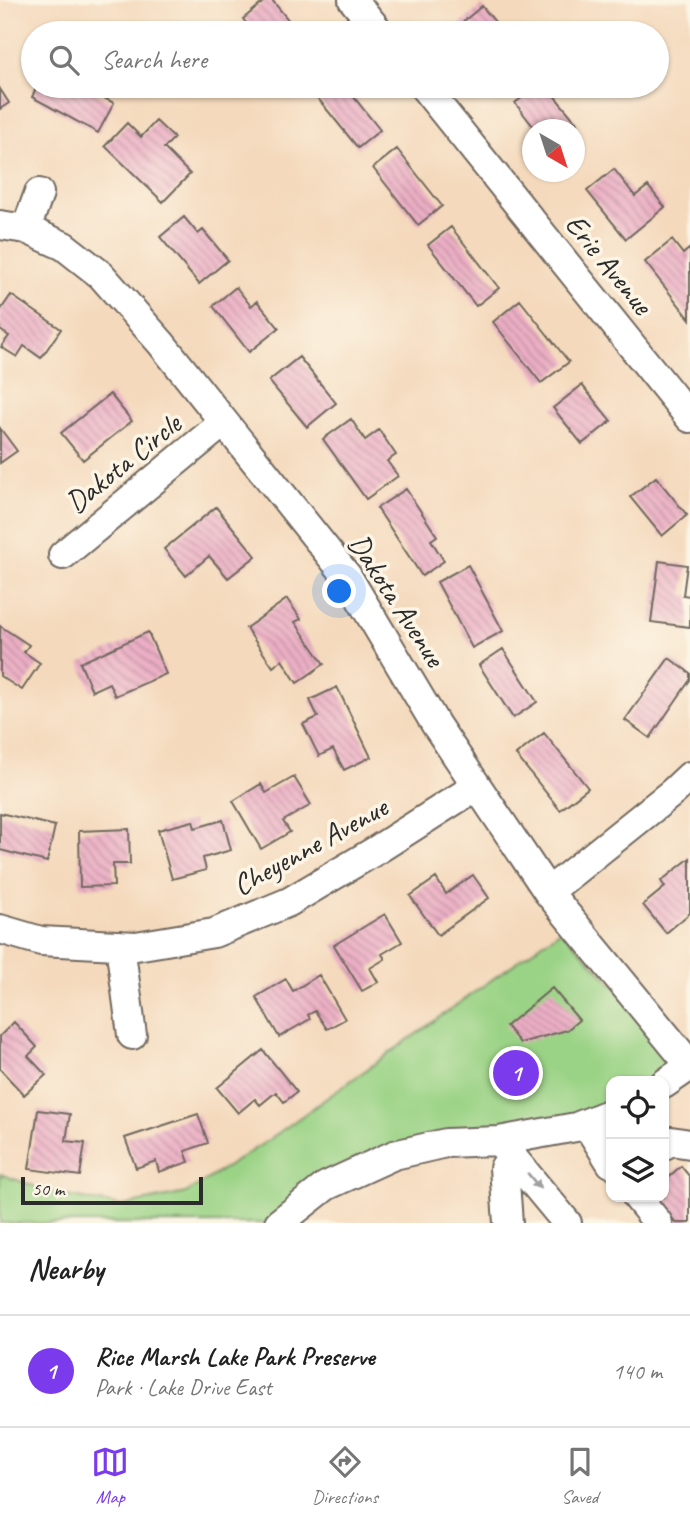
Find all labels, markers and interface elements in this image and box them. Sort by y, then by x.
search box [21,21,669,98]
icon: search [45,41,83,79]
text: Search here [101,43,207,76]
north arrow [522,119,585,182]
street label: Erie Avenue [557,206,662,324]
street label: Dakota Circle [58,404,190,521]
street label: Dakota Avenue [340,527,455,675]
your location [322,574,356,608]
street label: Cheyenne Avenue [226,787,396,904]
pin: 1 [493,1047,539,1099]
map controls [606,1076,669,1202]
button: locate [606,1076,669,1139]
button: layers [606,1139,669,1202]
one-way arrow [526,1172,541,1190]
scale bar [21,1174,203,1206]
text: 50 m [32,1177,64,1201]
text: Nearby [28,1250,104,1288]
text: Rice Marsh Lake Park Preserve [95,1340,375,1373]
text: 1 [46,1357,56,1386]
text: 140 m [613,1357,662,1386]
text: Park · Lake Drive East [95,1373,272,1402]
tab: Map [91,1443,129,1509]
tab: Directions [312,1443,378,1509]
tab: Saved [561,1443,599,1509]

